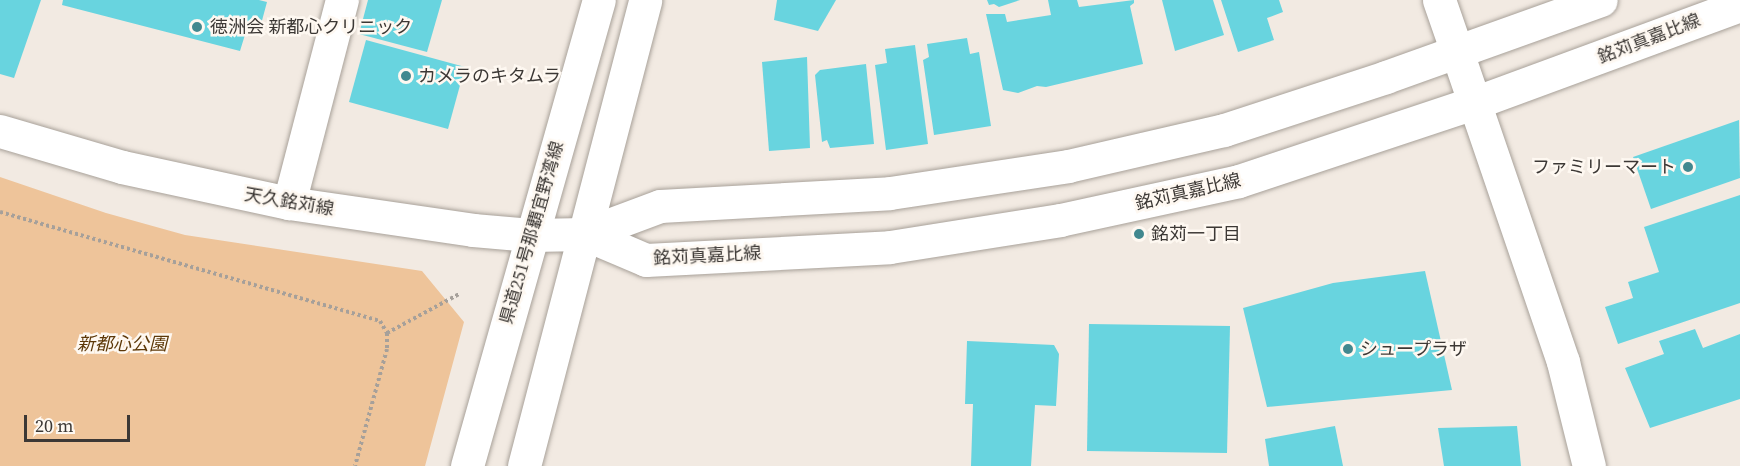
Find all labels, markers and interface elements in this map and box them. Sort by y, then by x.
street label: 銘苅真嘉比線 [1595,10,1703,68]
place label: 徳洲会 新都心クリニック [210,16,412,38]
marker: 徳洲会 新都心クリニック [188,18,206,36]
place label: カメラのキタムラ [418,65,562,87]
marker: カメラのキタムラ [399,69,413,83]
street label: 県道251号那覇宜野湾線 [496,139,568,327]
place label: ファミリーマート [1532,156,1676,178]
marker: ファミリーマート [1681,160,1695,174]
street label: 銘苅真嘉比線 [1133,169,1243,215]
street label: 天久銘苅線 [243,184,335,220]
place label: 銘苅一丁目 [1151,223,1241,245]
marker: 銘苅一丁目 [1132,227,1146,241]
street label: 銘苅真嘉比線 [653,242,761,270]
park label: 新都心公園 [77,333,167,355]
place label: シュープラザ [1360,338,1468,360]
marker: シュープラザ [1341,342,1355,356]
scale bar [27,403,134,441]
text: 20 m [35,413,73,438]

